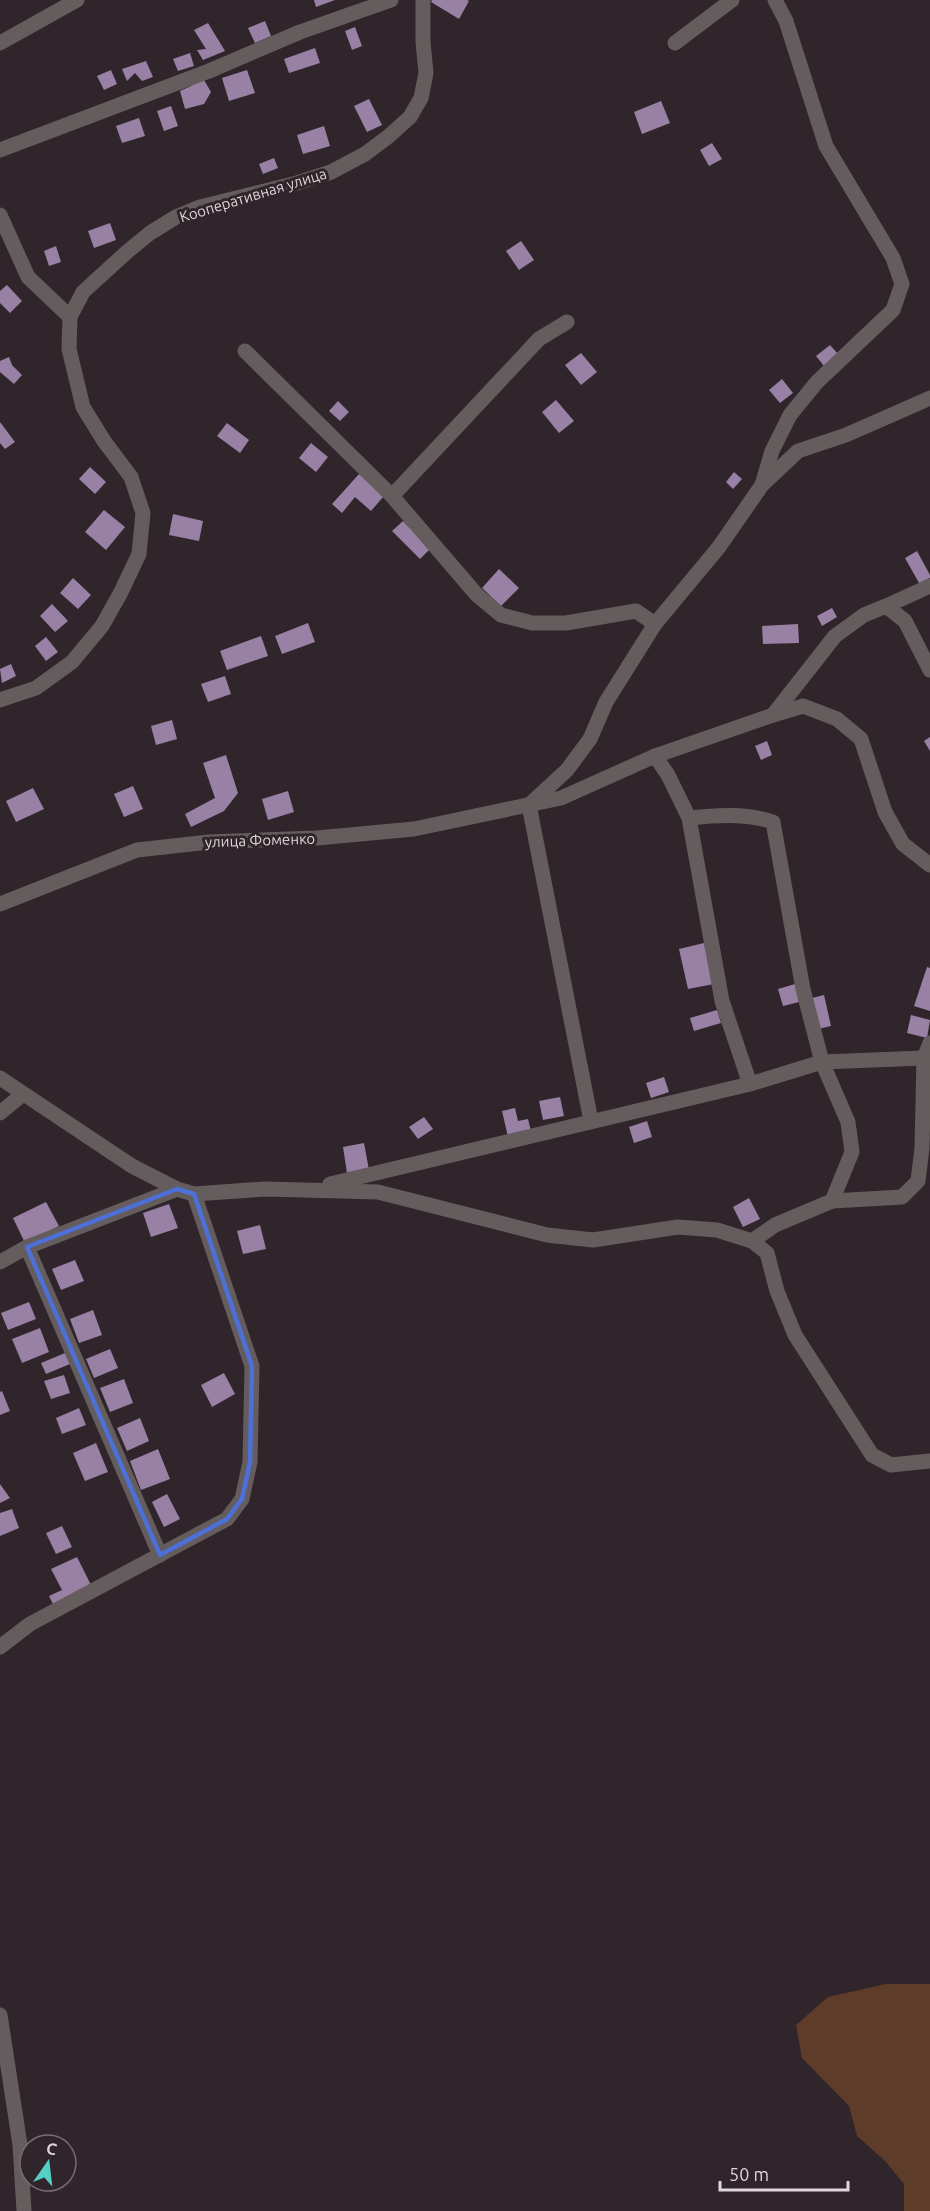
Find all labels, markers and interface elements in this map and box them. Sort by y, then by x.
street label: Кооперативная улица [177,165,329,225]
street label: улица Фоменко [205,830,315,850]
north arrow [18,2133,78,2193]
text: С [44,2138,59,2158]
scale bar [720,2154,848,2192]
text: 50 m [729,2164,769,2184]

